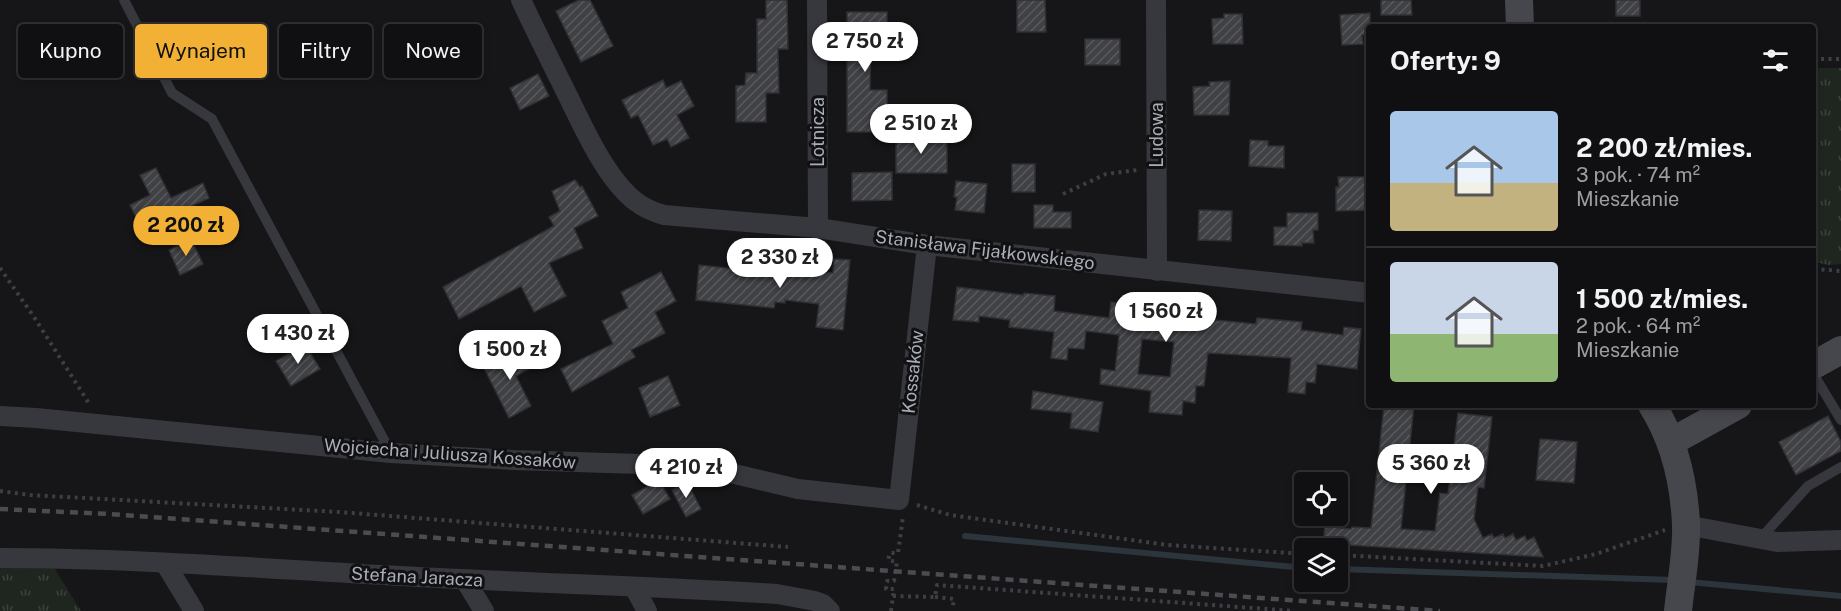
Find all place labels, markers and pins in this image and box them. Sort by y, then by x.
pin: 2 750 zł [803,22,927,73]
pin: 2 510 zł [859,104,983,155]
pin: 2 200 zł [124,206,248,257]
pin: 2 330 zł [718,238,842,289]
pin: 1 560 zł [1104,292,1228,343]
pin: 1 430 zł [236,314,360,365]
pin: 1 500 zł [448,330,572,381]
pin: 5 360 zł [1369,444,1493,495]
pin: 4 210 zł [624,448,748,499]

